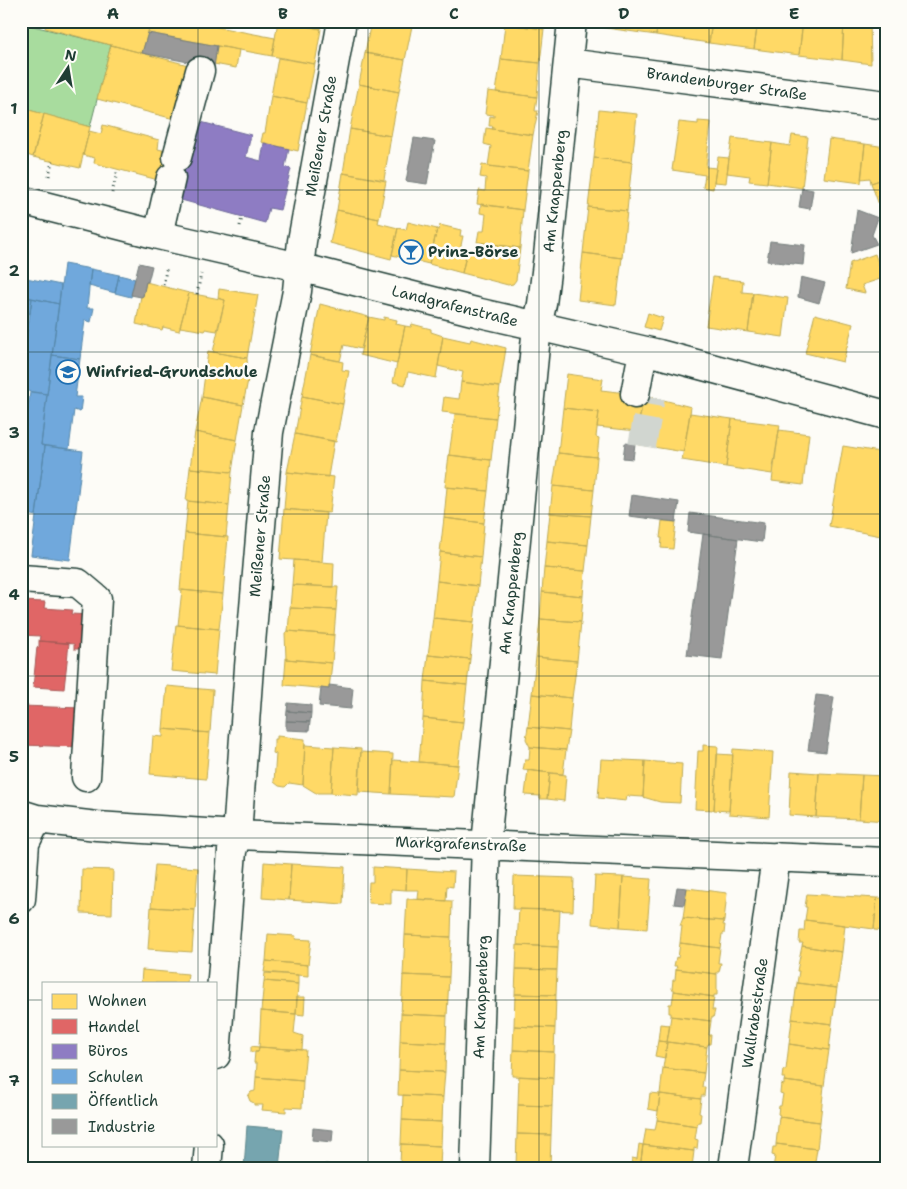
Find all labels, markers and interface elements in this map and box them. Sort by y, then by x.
text: A [107,3,119,24]
text: B [278,3,288,24]
text: C [449,3,459,24]
text: D [618,3,630,24]
text: E [789,3,799,24]
north arrow [42,42,92,92]
text: N [63,45,78,65]
street label: Brandenburger Straße [645,63,809,105]
street label: Meißener Straße [300,74,342,198]
text: 1 [10,98,18,119]
street label: Am Knappenberg [539,128,571,254]
bar icon: Prinz-Börse [398,239,424,265]
place label: Prinz-Börse [428,242,519,262]
text: 2 [8,260,20,281]
street label: Landgrafenstraße [390,281,520,331]
school or university icon: Winfried-Grundschule [55,359,81,385]
place label: Winfried-Grundschule [86,362,258,382]
text: 3 [8,422,20,443]
street label: Meißener Straße [245,474,275,598]
street label: Am Knappenberg [495,530,527,656]
text: 4 [8,584,20,605]
text: 5 [9,746,19,767]
street label: Markgrafenstraße [395,832,527,856]
text: 6 [8,908,20,929]
street label: Am Knappenberg [469,935,493,1059]
street label: Wallrabestraße [737,956,773,1070]
legend [42,982,218,1146]
text: Wohnen [88,991,147,1011]
text: Handel [88,1017,140,1037]
text: Büros [88,1041,128,1061]
text: Schulen [88,1067,143,1087]
text: 7 [8,1070,20,1091]
text: Öffentlich [88,1091,158,1111]
text: Industrie [88,1117,155,1137]

